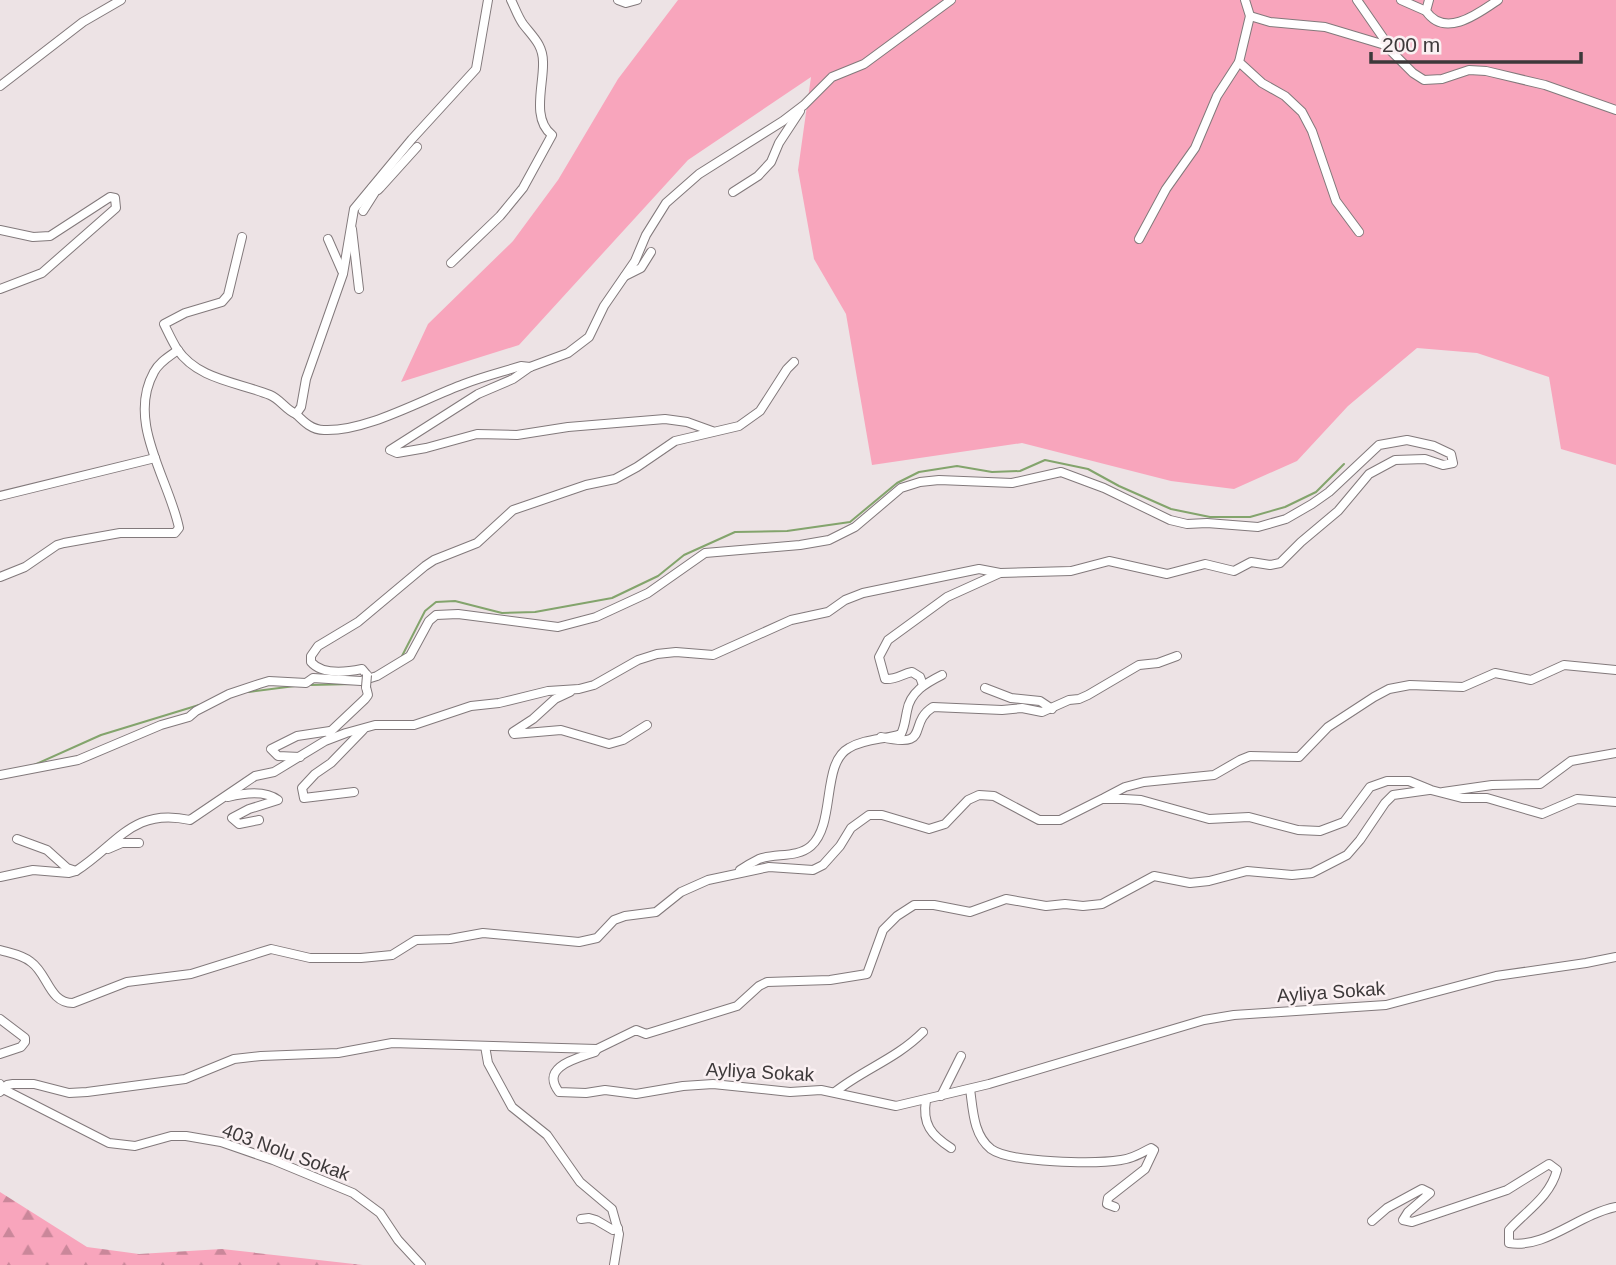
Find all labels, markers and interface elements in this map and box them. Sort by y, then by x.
scale bar [1371,21,1581,65]
text: 200 m [1382,33,1440,56]
street label: Ayliya Sokak [1276,978,1386,1006]
street label: Ayliya Sokak [705,1059,815,1085]
street label: 403 Nolu Sokak [219,1119,353,1185]

